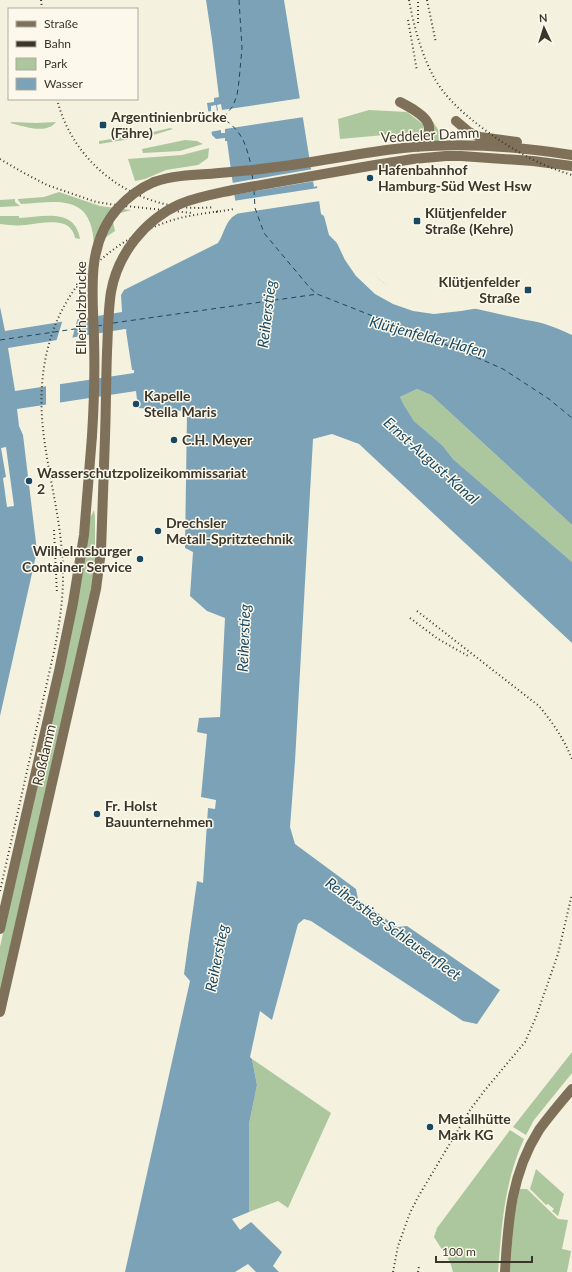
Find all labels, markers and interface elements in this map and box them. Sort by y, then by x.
legend [8,8,138,100]
north arrow [524,8,564,48]
text: N [539,11,548,24]
text: Straße [44,16,78,31]
text: Bahn [44,36,71,51]
text: Park [44,56,68,71]
text: Wasser [44,76,83,91]
place label: Argentinienbrücke (Fähre) [110,108,227,141]
marker: Argentinienbrücke (Fähre) [98,120,108,130]
street label: Veddeler Damm [380,123,480,146]
place label: Hafenbahnhof Hamburg-Süd West Hsw [378,161,533,194]
marker: Hafenbahnhof Hamburg-Süd West Hsw [365,173,375,183]
place label: Klütjenfelder Straße (Kehre) [425,204,514,237]
marker: Klütjenfelder Straße (Kehre) [412,216,422,226]
street label: Ellerholzbrücke [72,261,89,355]
place label: Klütjenfelder Straße [439,273,521,306]
water label: Reiherstieg [253,278,279,349]
marker: Klütjenfelder Straße [523,285,533,295]
water label: Klütjenfelder Hafen [368,312,489,360]
place label: Kapelle Stella Maris [144,387,217,420]
marker: Kapelle Stella Maris [131,399,141,409]
water label: Ernst-August-Kanal [380,413,483,508]
place label: C.H. Meyer [182,431,253,448]
marker: C.H. Meyer [169,435,179,445]
place label: Wasserschutzpolizeikommissariat 2 [37,464,247,497]
marker: Wasserschutzpolizeikommissariat 2 [24,476,34,486]
place label: Drechsler Metall-Spritztechnik [166,514,294,547]
marker: Drechsler Metall-Spritztechnik [153,526,163,536]
place label: Wilhelmsburger Container Service [22,542,133,575]
marker: Wilhelmsburger Container Service [135,554,145,564]
water label: Reiherstieg [233,603,253,672]
street label: Roßdamm [28,723,59,787]
place label: Fr. Holst Bauunternehmen [105,797,213,830]
marker: Fr. Holst Bauunternehmen [92,809,102,819]
water label: Reiherstieg-Schleusenfleet [322,873,465,984]
water label: Reiherstieg [201,922,231,993]
place label: Metallhütte Mark KG [438,1110,511,1143]
marker: Metallhütte Mark KG [425,1122,435,1132]
scale bar [436,1238,532,1264]
text: 100 m [442,1244,476,1259]

